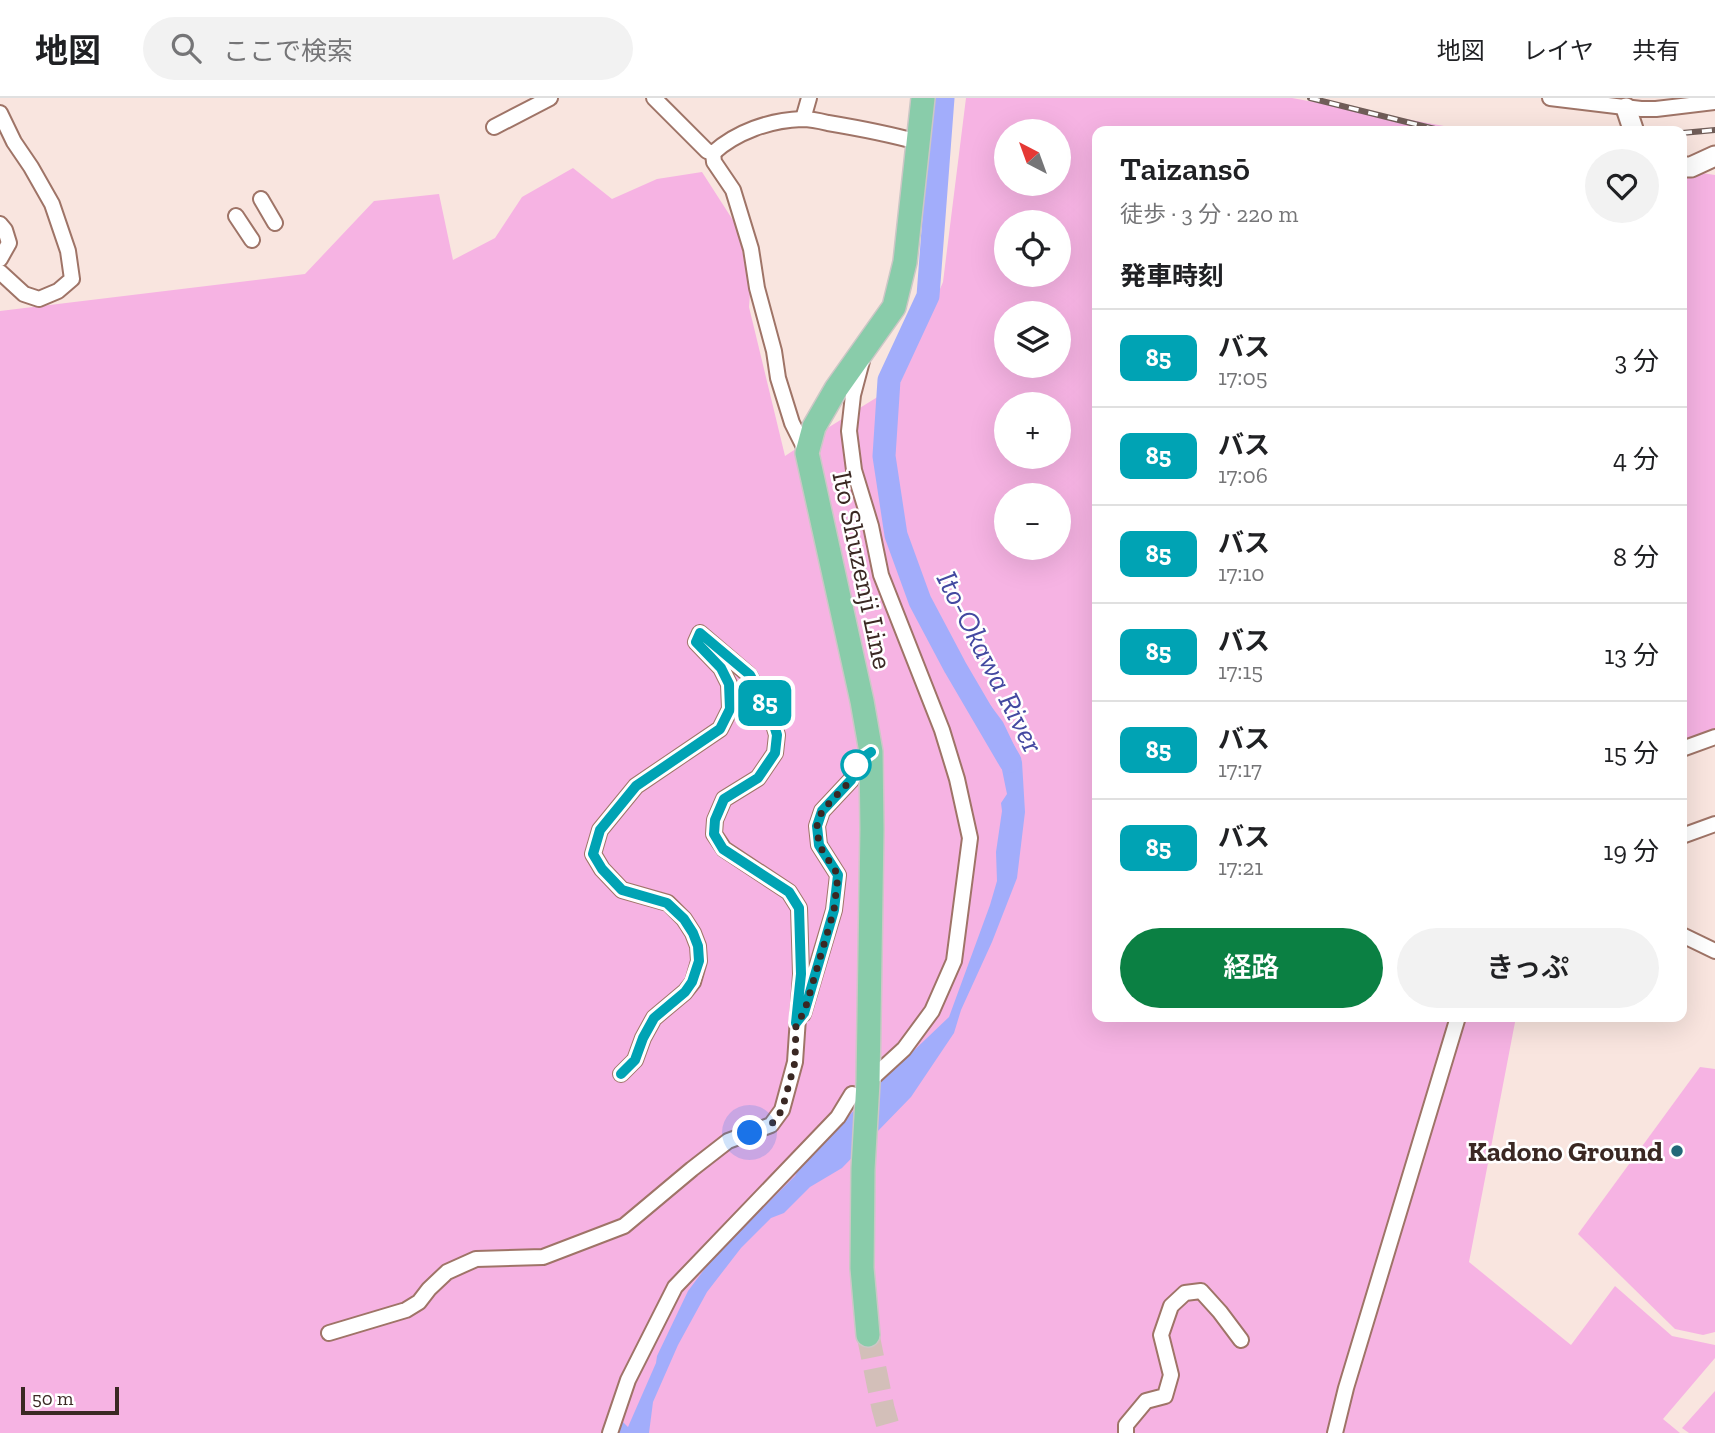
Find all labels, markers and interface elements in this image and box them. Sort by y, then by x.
search box [143,17,633,80]
icon: search [167,29,205,67]
text: 地図 [35,31,101,70]
text: ここで検索 [223,35,353,67]
text: 地図 [1437,36,1485,65]
text: レイヤ [1523,36,1594,65]
text: 共有 [1632,36,1680,65]
north arrow [994,119,1071,196]
map controls [994,119,1071,560]
text: Taizansō [1120,149,1250,188]
button: heart [1585,149,1659,223]
text: 徒歩 · 3 分 · 220 m [1120,200,1298,228]
button: locate [994,210,1071,287]
text: 発車時刻 [1120,260,1224,292]
button: layers [994,301,1071,378]
text: バス [1218,331,1270,363]
text: 85 [1146,343,1171,372]
text: 3 分 [1614,345,1659,377]
text: 17:05 [1218,363,1267,391]
button: + [994,392,1071,469]
text: バス [1218,429,1270,461]
text: 85 [1146,441,1171,470]
text: 4 分 [1613,443,1659,475]
text: 17:06 [1218,461,1268,489]
street label: Ito Shuzenji Line [825,468,900,672]
button: − [994,483,1071,560]
text: バス [1218,527,1270,559]
text: 85 [1146,539,1171,568]
text: 8 分 [1613,541,1659,573]
text: 17:10 [1218,559,1265,587]
water label: Ito-Okawa River [929,565,1052,759]
text: バス [1218,625,1270,657]
text: 85 [1146,637,1171,666]
text: 13 分 [1604,639,1659,671]
text: 17:15 [1218,657,1263,685]
line badge: 85 [734,680,796,726]
text: 85 [752,688,778,717]
text: バス [1218,723,1270,755]
text: 85 [1146,735,1171,764]
text: 15 分 [1604,737,1659,769]
unlabelled marker [841,750,871,780]
text: 17:17 [1218,755,1262,783]
text: バス [1218,821,1270,853]
text: 85 [1146,833,1171,862]
text: 19 分 [1603,835,1659,867]
text: 17:21 [1218,853,1263,881]
button: 経路 [1120,928,1383,1008]
button: きっぷ [1397,928,1659,1008]
your location [732,1115,767,1150]
place label: Kadono Ground [1468,1135,1663,1168]
marker: Kadono Ground [1669,1143,1685,1159]
scale bar [21,1384,119,1416]
text: 50 m [32,1387,73,1410]

